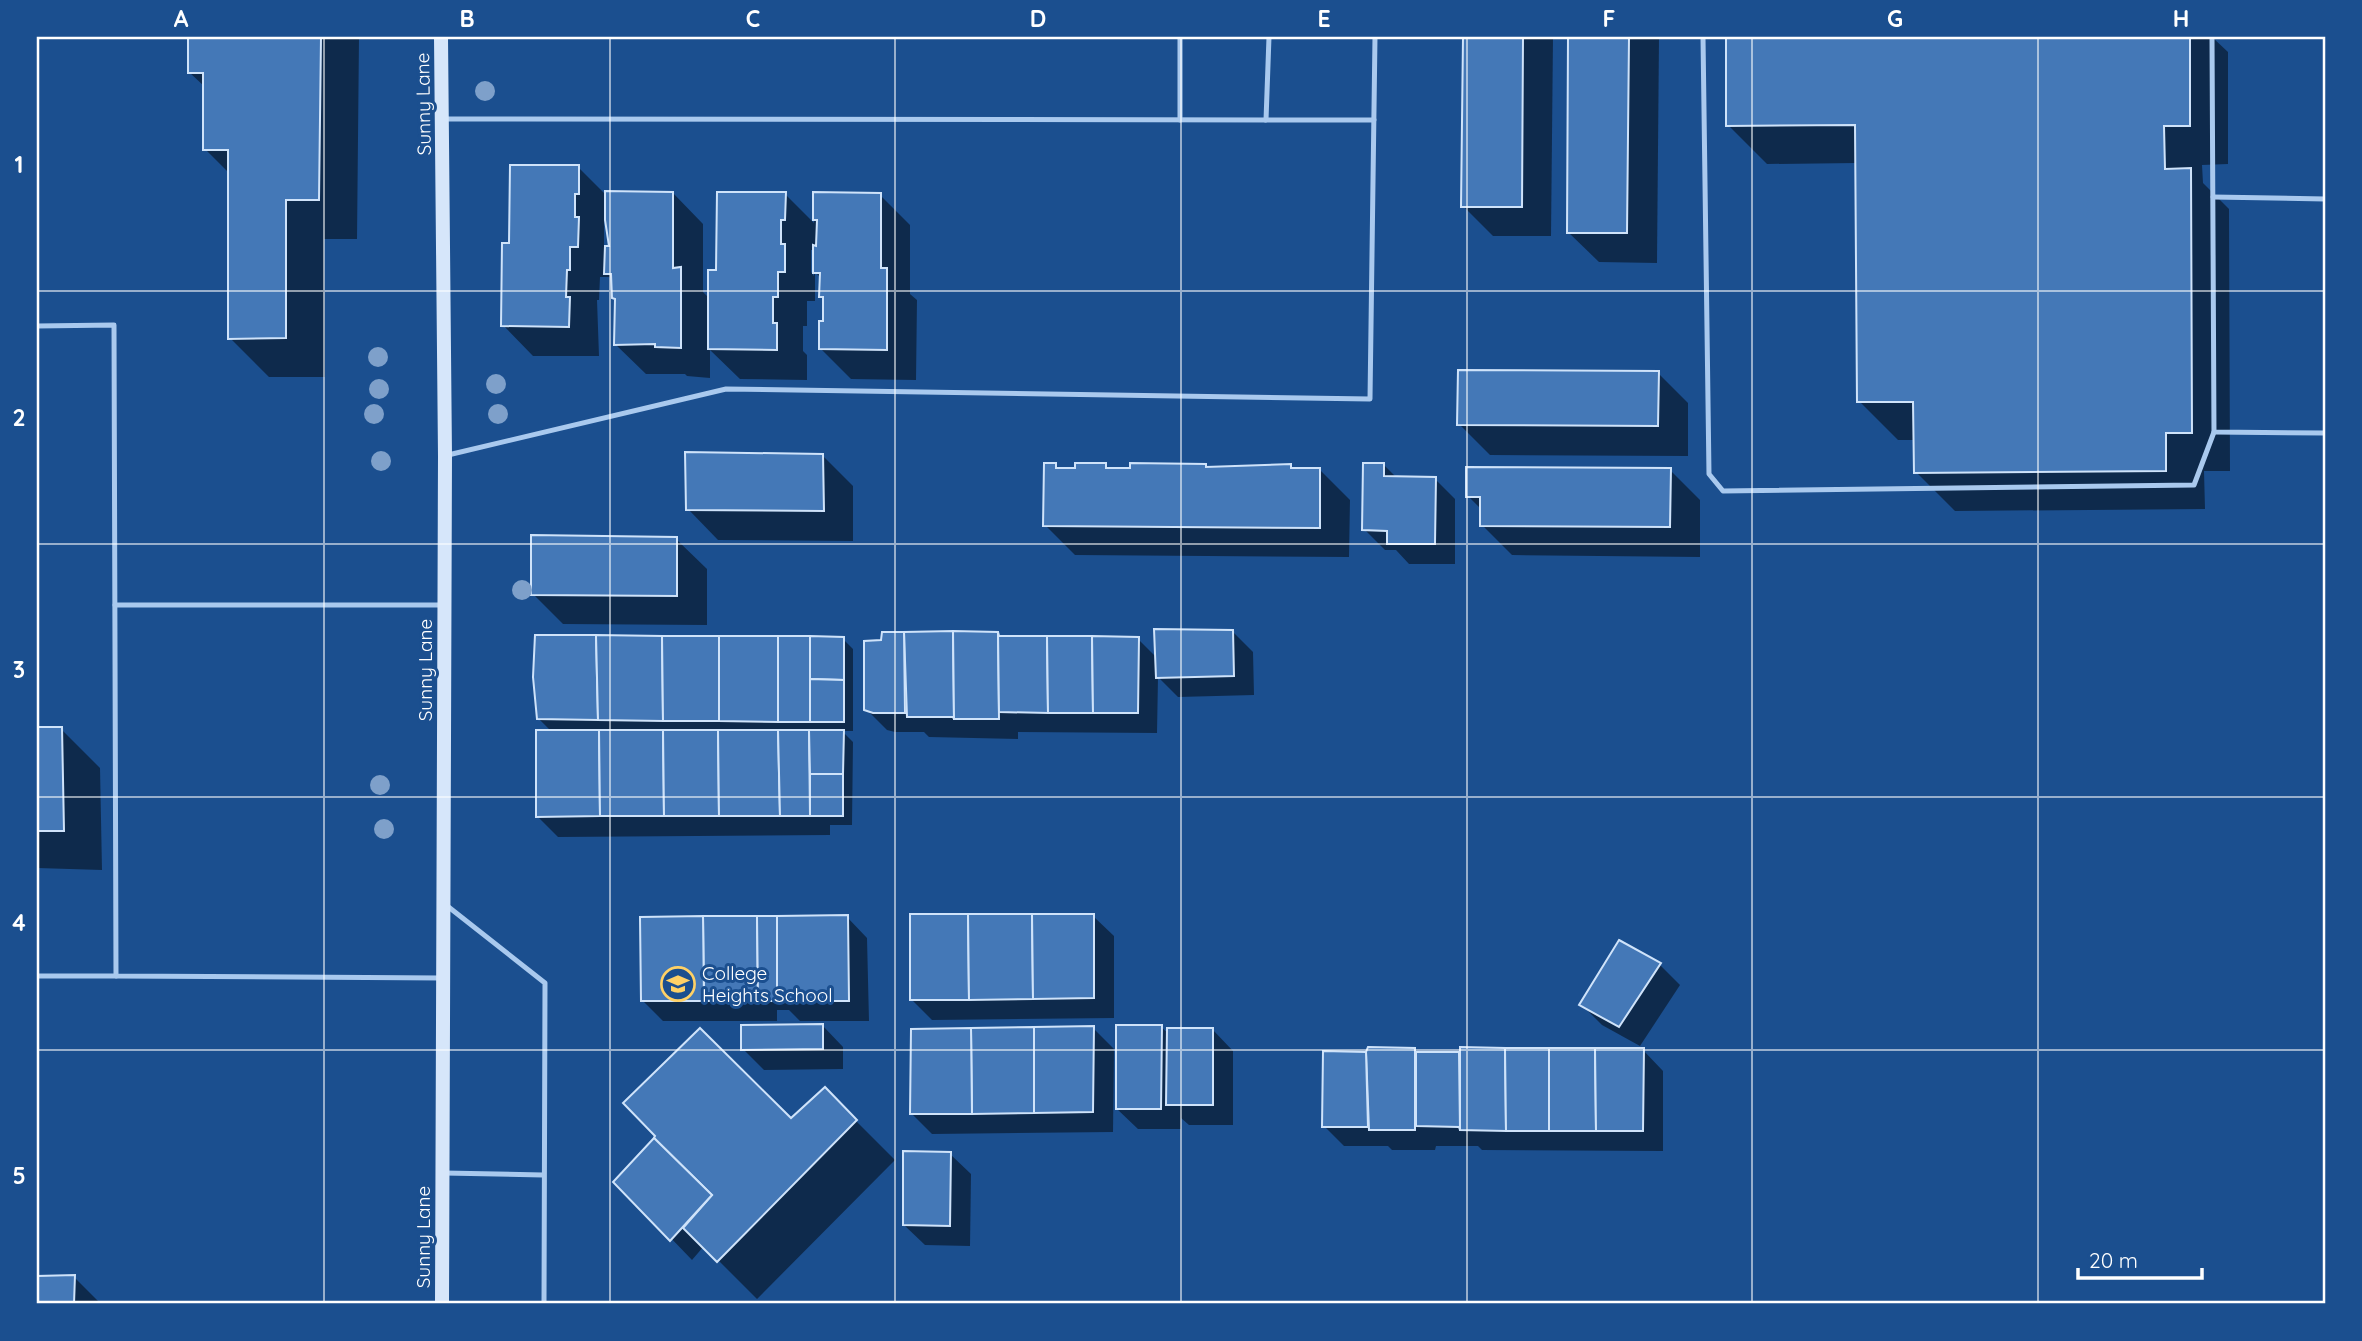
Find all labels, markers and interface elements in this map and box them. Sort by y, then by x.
text: A [174,4,189,33]
text: B [459,4,475,33]
text: C [746,4,760,33]
text: D [1030,4,1046,33]
text: E [1317,4,1331,33]
text: F [1603,4,1615,33]
text: G [1887,4,1903,33]
text: H [2173,4,2189,33]
street label: Sunny Lane [410,52,436,156]
text: 1 [15,150,23,179]
text: 2 [12,403,26,432]
street label: Sunny Lane [413,619,437,721]
text: 3 [13,655,25,684]
text: 4 [12,908,26,937]
place label: College Heights School [702,961,833,1007]
school or university icon: College Heights School [659,965,697,1003]
text: 5 [12,1161,26,1190]
street label: Sunny Lane [411,1186,435,1288]
scale bar [2078,1236,2203,1280]
text: 20 m [2089,1247,2138,1273]

